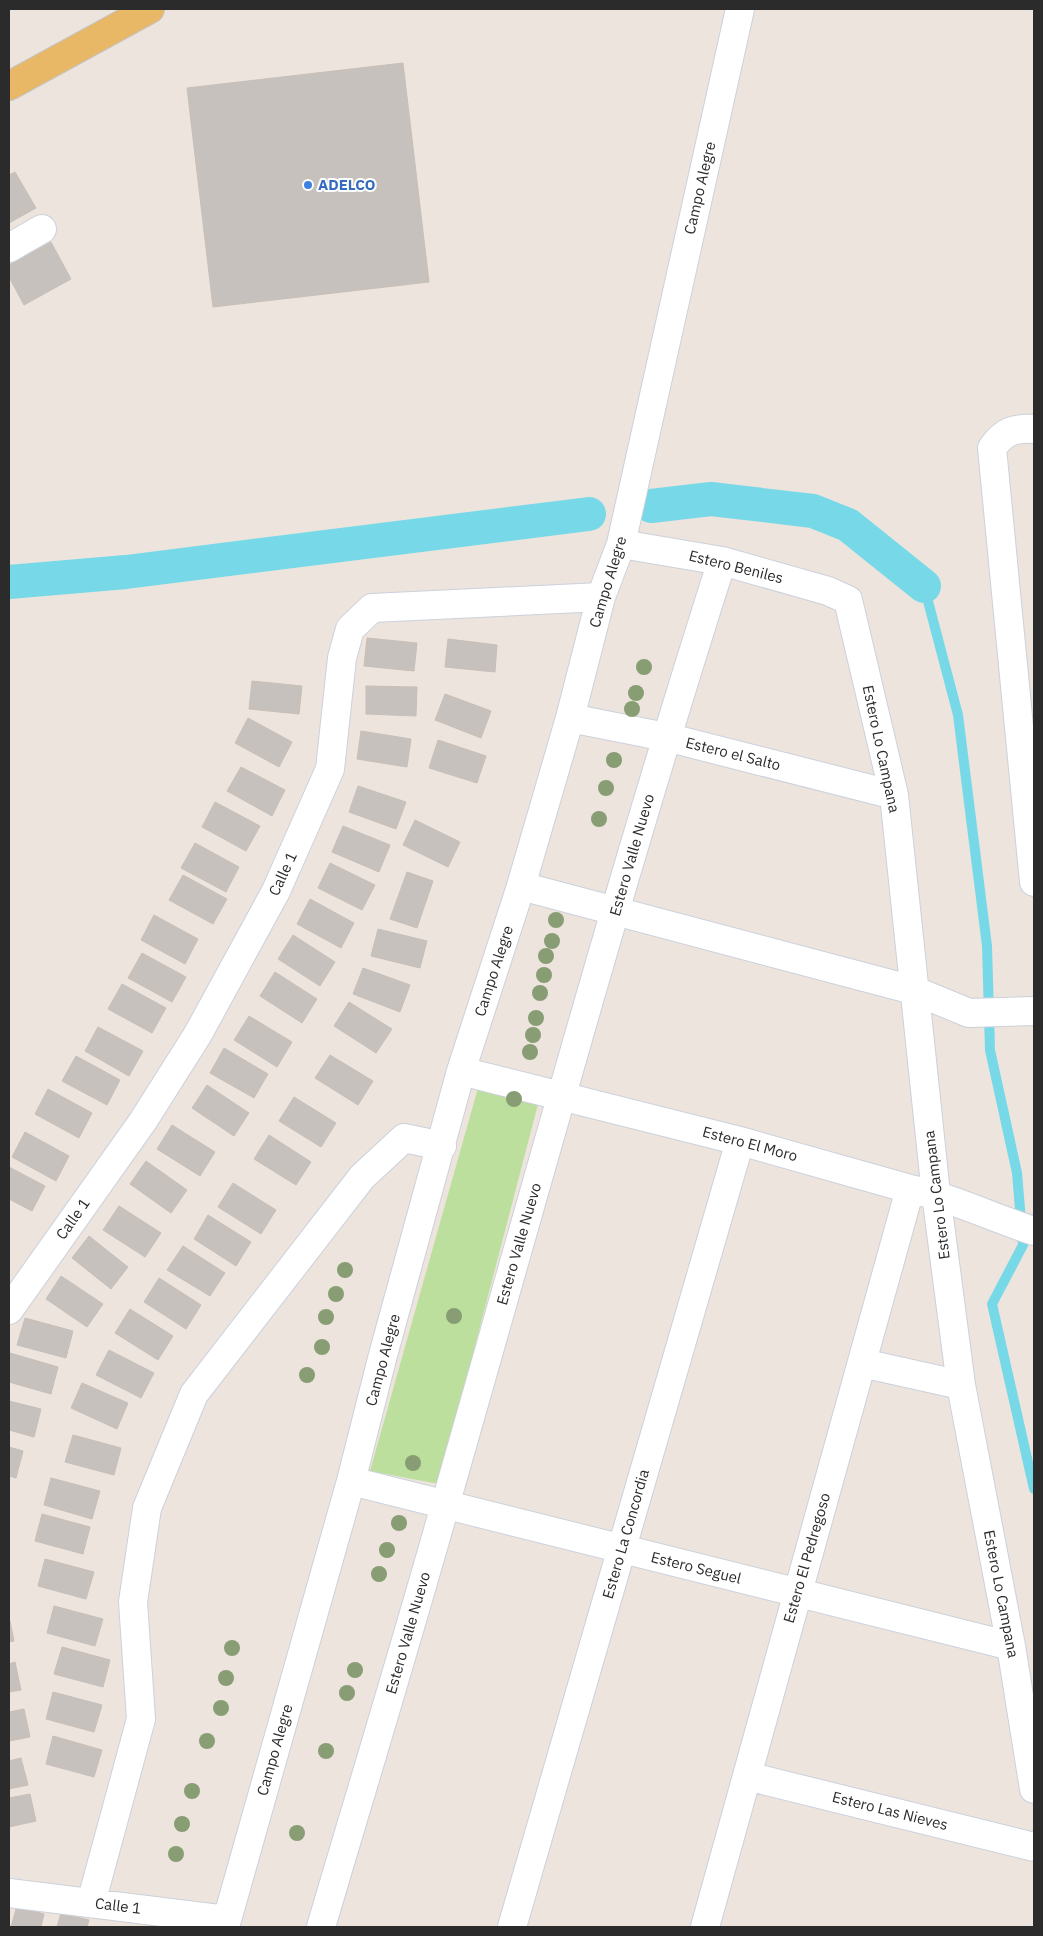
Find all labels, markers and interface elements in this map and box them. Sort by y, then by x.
street label: Campo Alegre [680,140,719,236]
place label: ADELCO [318,175,375,194]
marker: ADELCO [302,179,314,191]
street label: Campo Alegre [585,534,630,630]
street label: Estero Beniles [687,546,785,587]
street label: Estero Lo Campana [859,683,904,814]
street label: Estero el Salto [684,733,782,774]
street label: Estero Valle Nuevo [605,792,658,918]
street label: Calle 1 [264,849,301,899]
street label: Campo Alegre [470,923,517,1019]
street label: Estero El Moro [701,1122,800,1165]
street label: Estero Lo Campana [919,1130,954,1261]
street label: Estero Valle Nuevo [492,1181,545,1307]
street label: Calle 1 [52,1194,94,1243]
street label: Campo Alegre [361,1312,404,1408]
street label: Estero La Concordia [598,1467,653,1601]
street label: Estero El Pedregoso [779,1491,834,1625]
street label: Estero Lo Campana [980,1528,1023,1659]
street label: Estero Seguel [649,1547,743,1588]
street label: Estero Valle Nuevo [381,1570,434,1696]
street label: Campo Alegre [252,1702,297,1798]
street label: Estero Las Nieves [830,1787,950,1834]
street label: Calle 1 [94,1893,142,1918]

